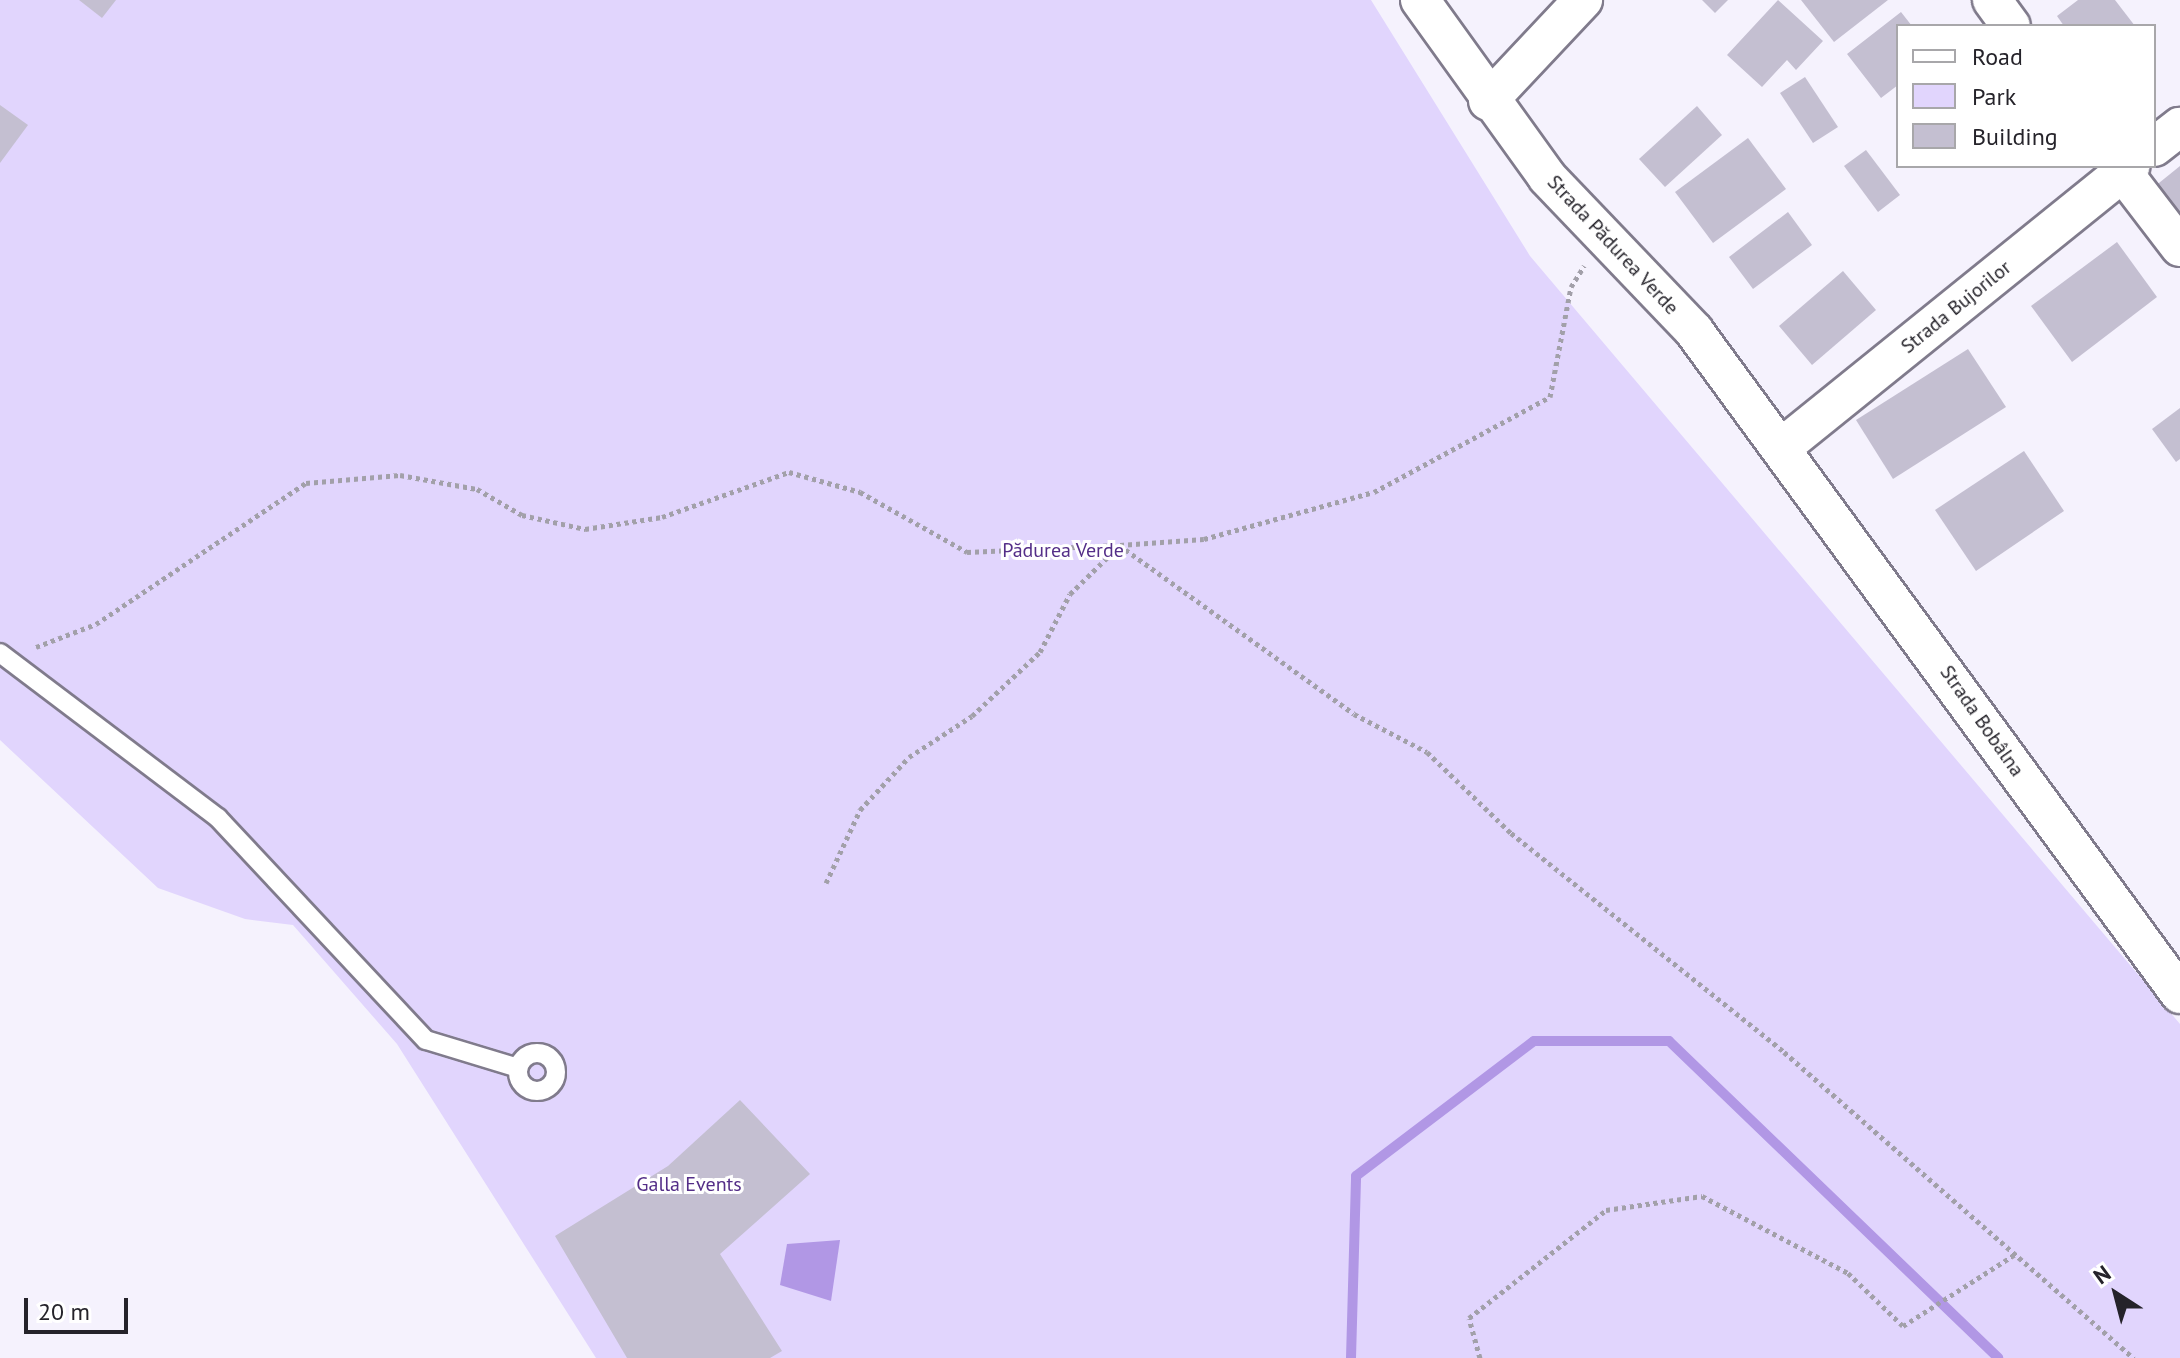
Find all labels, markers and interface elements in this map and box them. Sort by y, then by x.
legend [1896,24,2156,168]
text: Road [1972,41,2023,72]
text: Park [1972,81,2016,112]
text: Building [1972,121,2058,152]
street label: Strada Pădurea Verde [1542,170,1684,320]
street label: Strada Bujorilor [1896,255,2016,359]
park label: Pădurea Verde [1002,538,1124,562]
street label: Strada Bobâlna [1935,661,2029,781]
park label: Galla Events [636,1172,742,1196]
north arrow [2076,1254,2156,1334]
text: N [2088,1259,2116,1290]
scale bar [28,1282,132,1332]
text: 20 m [38,1296,90,1327]

